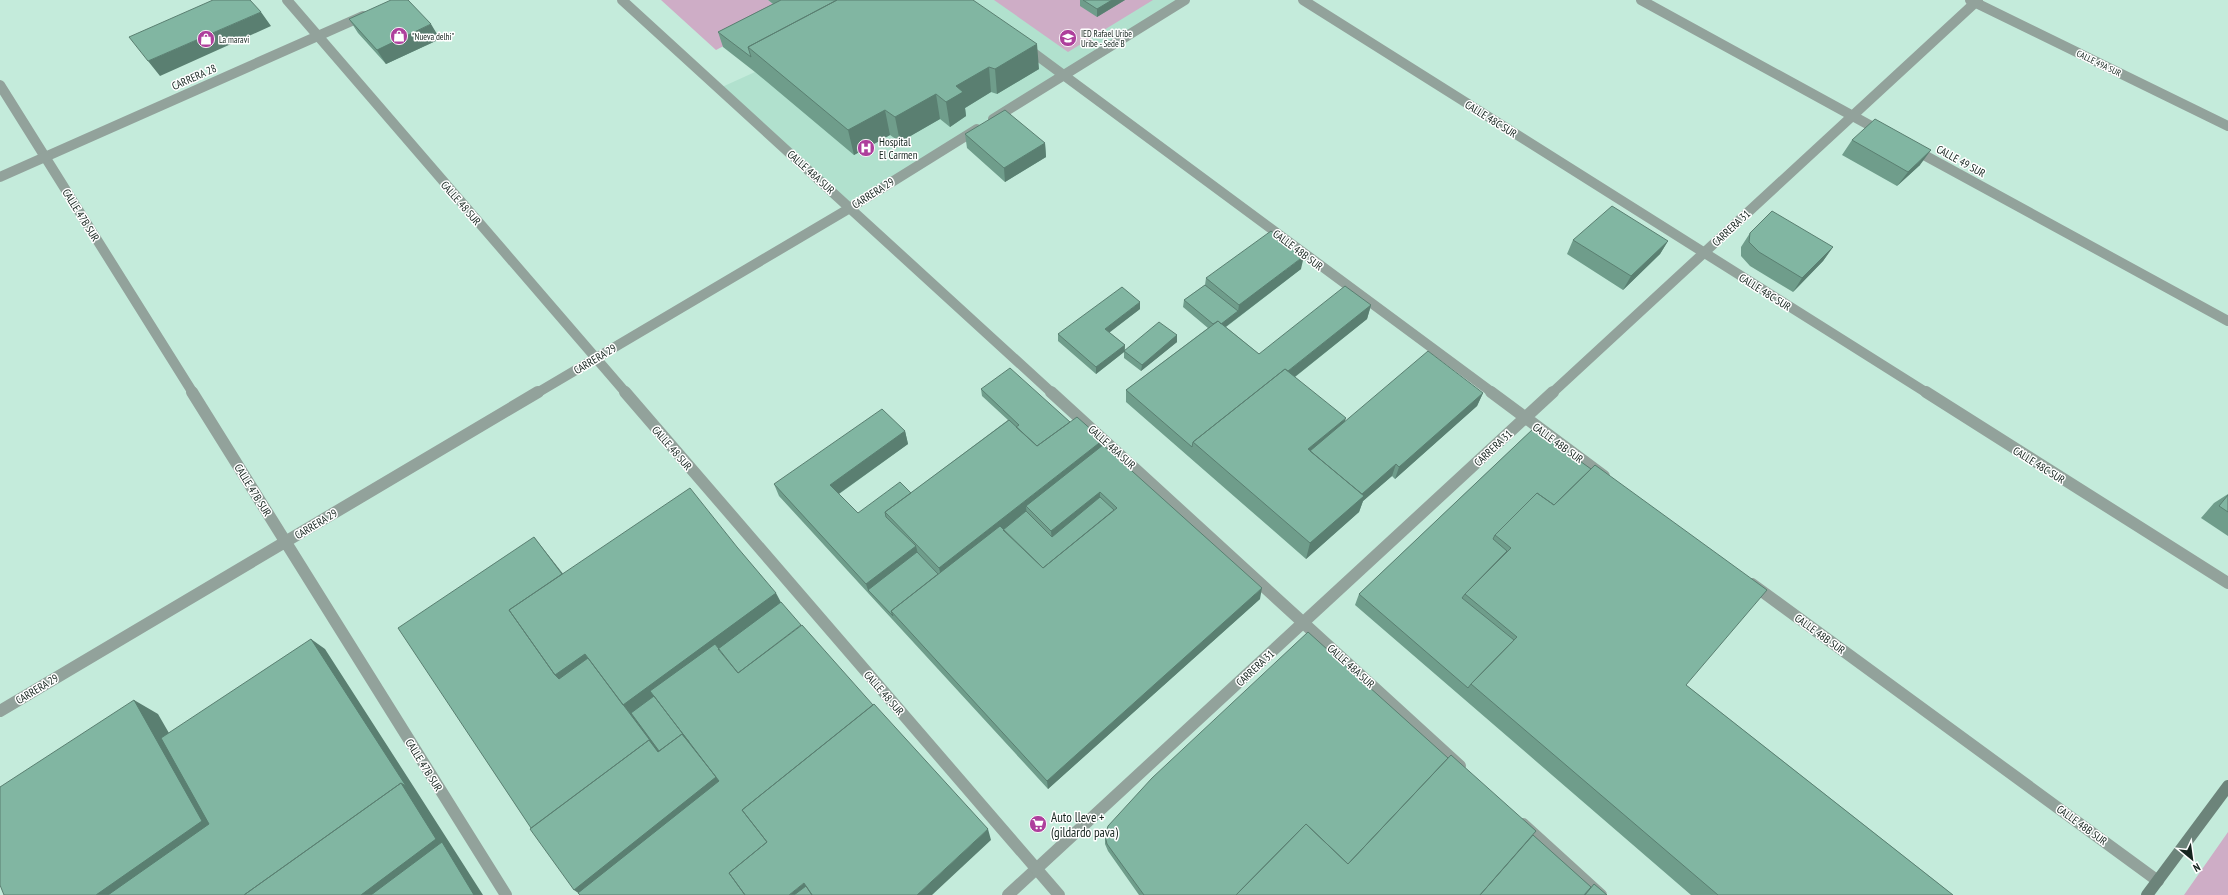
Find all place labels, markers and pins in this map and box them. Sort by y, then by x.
shop icon: "Nueva delhi" [389,26,409,46]
school or university icon: IED Rafael Uribe Uribe - Sede B [1058,28,1078,48]
place label: IED Rafael Uribe Uribe - Sede B [1081,28,1132,49]
shop icon: La maravi [196,29,216,49]
place label: "Nueva delhi" [412,31,455,42]
place label: La maravi [219,34,249,45]
place label: Hospital El Carmen [879,135,918,162]
hospital icon: Hospital El Carmen [856,138,876,158]
place label: Auto lleve + (gildardo pava) [1051,809,1118,841]
supermarket icon: Auto lleve + (gildardo pava) [1028,814,1048,834]

